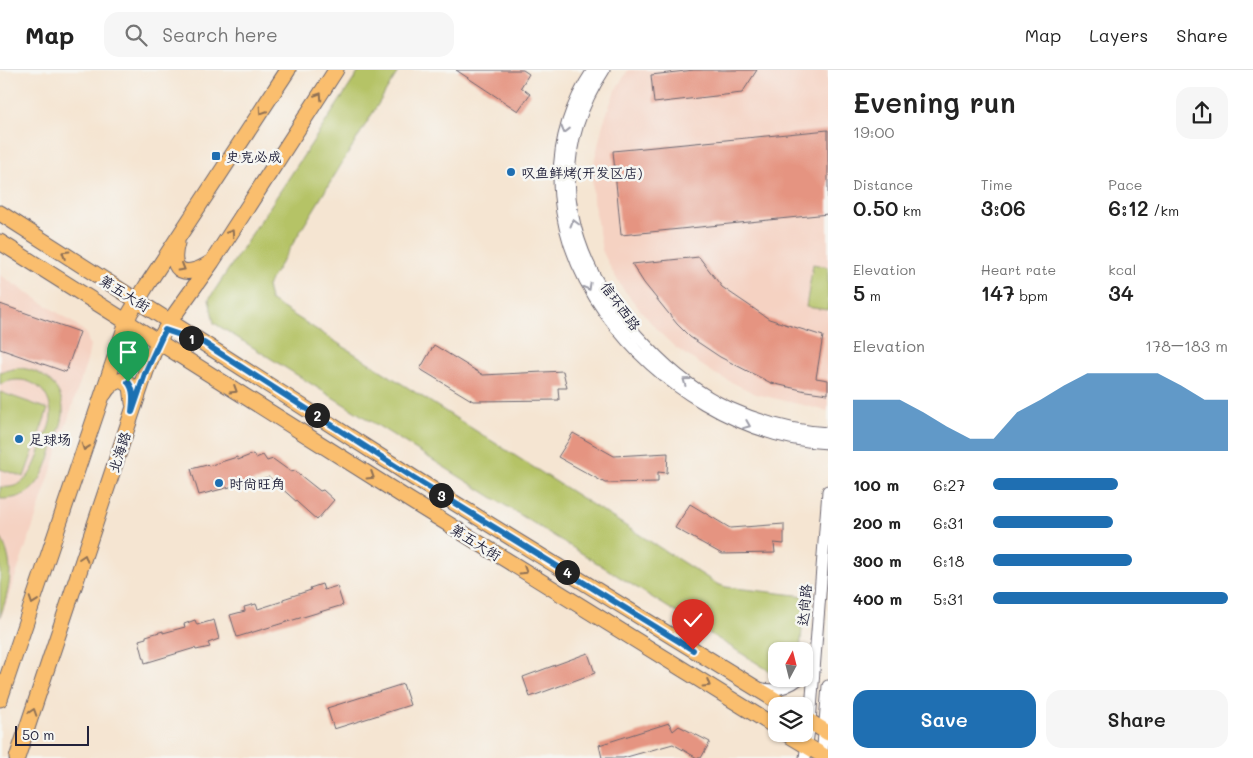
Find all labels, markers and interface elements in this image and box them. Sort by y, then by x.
search box [104,12,454,57]
text: Map [25,19,74,50]
icon: search [122,21,150,49]
text: Search here [162,22,278,47]
text: Map [1025,23,1061,47]
text: Layers [1089,23,1148,47]
text: Share [1176,23,1228,47]
text: Evening run [853,84,1016,120]
button: share [1176,87,1228,139]
one-way arrow [313,92,322,102]
one-way arrow [258,106,268,115]
text: 19:00 [853,121,894,142]
one-way arrow [560,125,571,134]
place label: 史克必成 [226,147,282,166]
marker: 史克必成 [210,150,222,162]
place label: 叹鱼鲜烤(开发区店) [521,163,643,182]
marker: 叹鱼鲜烤(开发区店) [505,166,517,178]
text: Distance [853,175,913,194]
text: Time [981,175,1013,194]
text: Pace [1108,175,1143,194]
text: 0.50 [853,194,898,221]
text: 3:06 [981,194,1026,221]
text: 6:12 [1108,194,1149,221]
text: km [898,201,921,220]
text: /km [1149,201,1179,220]
one-way arrow [569,219,579,227]
one-way arrow [225,229,234,238]
one-way arrow [61,251,70,261]
text: Elevation [853,260,916,279]
text: Heart rate [981,260,1056,279]
text: kcal [1108,260,1136,279]
one-way arrow [177,262,186,272]
street label: 第五大街 [96,270,154,316]
street label: 信环西路 [597,278,645,334]
text: 5 [853,279,865,306]
text: 147 [981,279,1015,306]
text: 34 [1108,279,1134,306]
one-way arrow [582,281,592,290]
text: m [865,286,881,305]
text: bpm [1015,286,1048,305]
pin: 1 [178,326,204,350]
text: 1 [188,329,195,348]
pin [107,331,149,382]
text: Elevation [853,335,925,356]
text: 178–183 m [1145,335,1228,356]
icon: arrive [114,338,142,366]
one-way arrow [683,378,692,386]
one-way arrow [229,383,238,393]
pin: 2 [304,402,330,428]
text: 2 [314,406,321,425]
one-way arrow [742,419,751,430]
street label: 北海路 [103,429,135,475]
place label: 足球场 [29,430,71,449]
marker: 足球场 [13,433,25,445]
one-way arrow [80,443,90,451]
one-way arrow [366,470,375,480]
place label: 时尚旺角 [229,474,285,493]
text: 100 m [853,474,899,495]
text: 6:27 [933,474,965,495]
marker: 时尚旺角 [213,477,225,489]
pin: 3 [428,482,454,508]
text: 3 [437,486,446,505]
text: 200 m [853,512,901,533]
text: 6:31 [933,512,964,533]
street label: 第五大街 [447,519,505,565]
text: 300 m [853,550,902,571]
text: 6:18 [933,550,964,571]
one-way arrow [78,554,88,562]
pin: 4 [554,560,580,584]
text: 4 [563,563,572,582]
one-way arrow [519,565,528,575]
street label: 达尚路 [793,583,815,627]
text: 400 m [853,588,902,609]
text: 5:31 [933,588,964,609]
one-way arrow [29,597,39,605]
pin [672,599,714,650]
icon: check [679,606,707,634]
north arrow [768,642,812,688]
map controls [768,642,813,742]
one-way arrow [702,678,711,688]
button: Save [853,690,1036,748]
button: Share [1046,690,1228,748]
button: layers [768,697,813,742]
one-way arrow [27,708,37,716]
scale bar [15,723,89,746]
text: 50 m [22,725,54,744]

